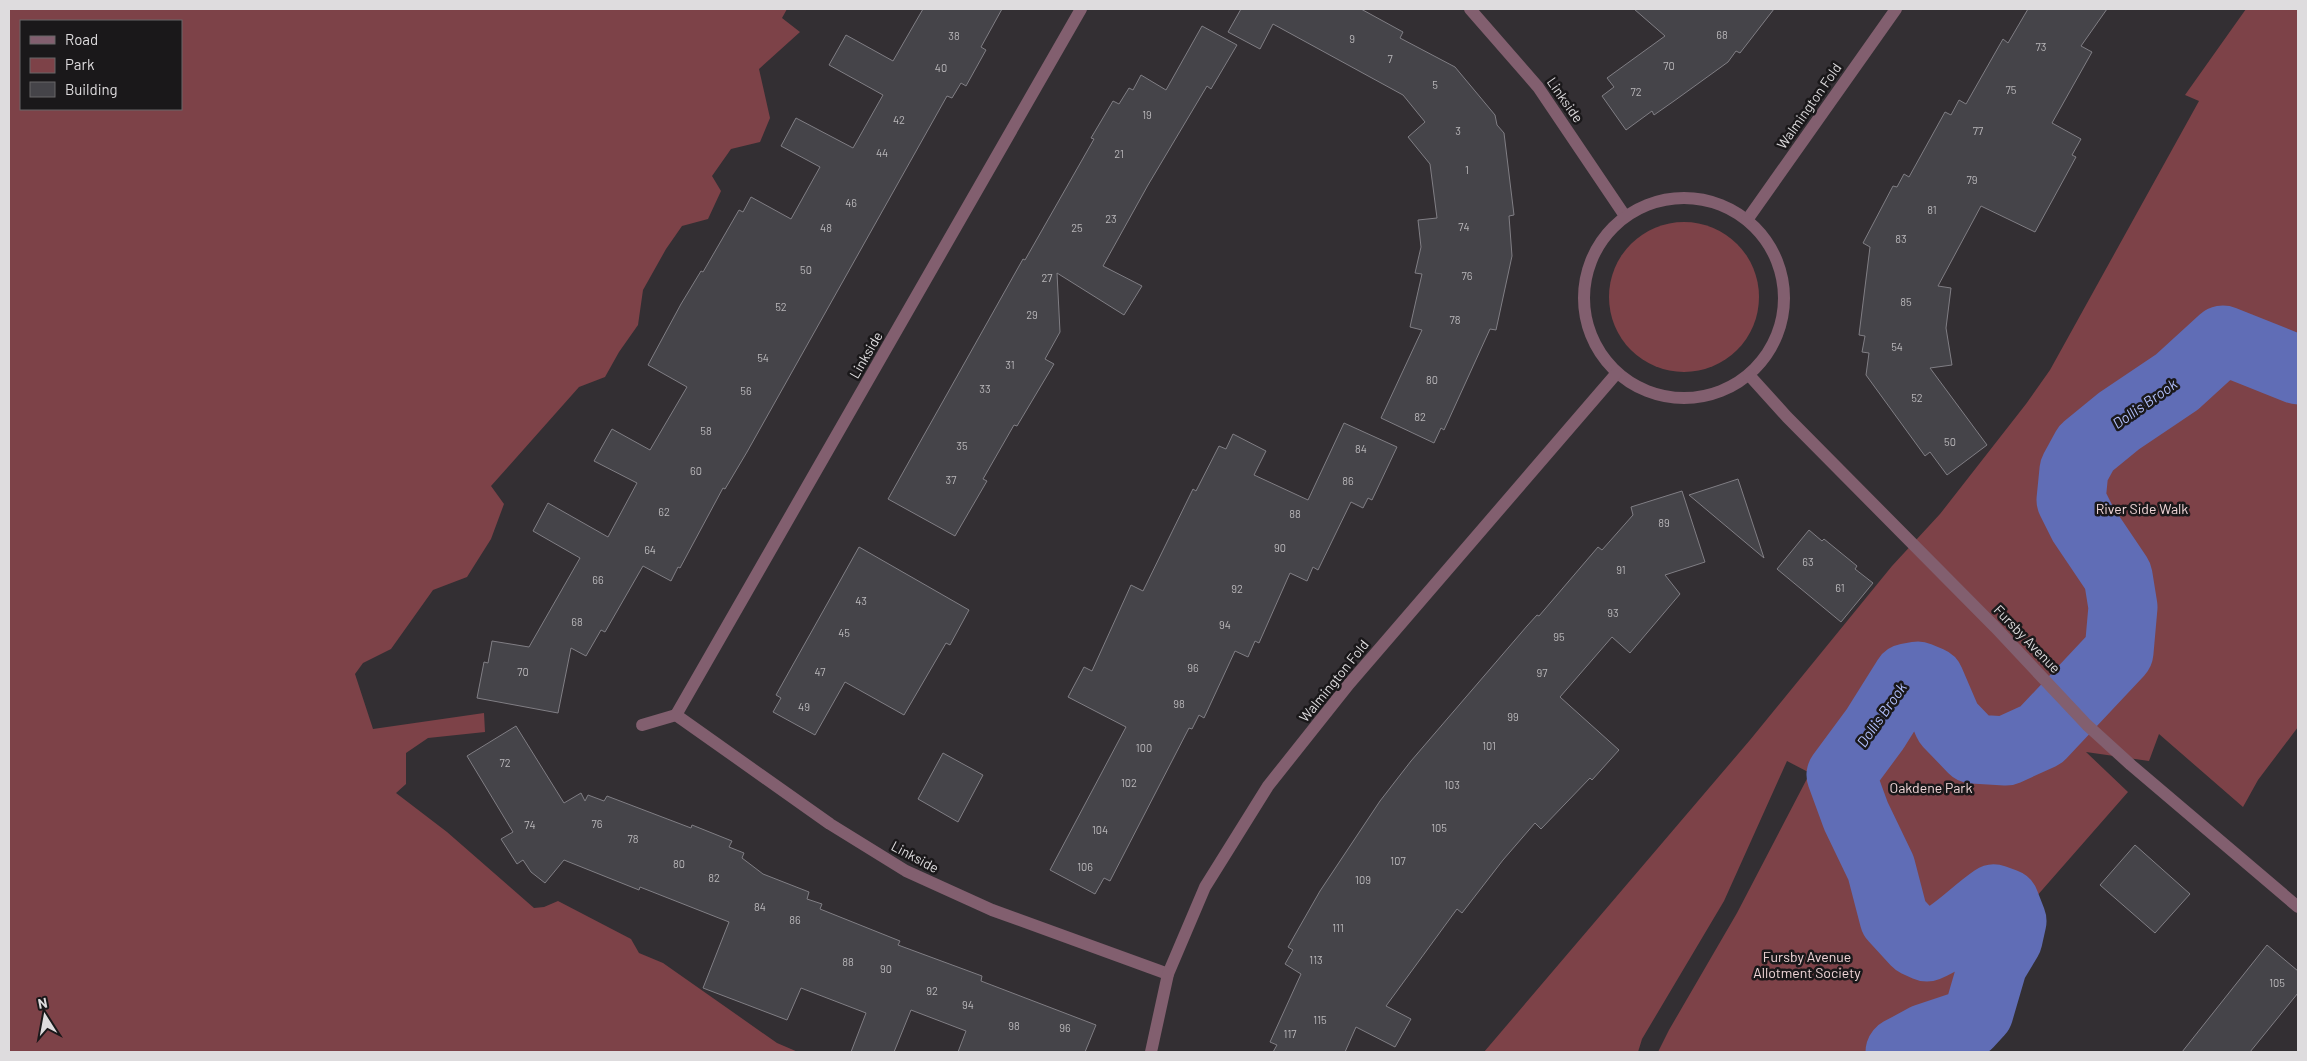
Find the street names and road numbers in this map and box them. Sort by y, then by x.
street label: Walmington Fold [1773,59,1845,152]
street label: Linkside [1544,74,1587,126]
street label: Linkside [845,328,886,381]
street label: Fursby Avenue [1991,601,2064,676]
street label: Walmington Fold [1295,636,1372,725]
street label: Linkside [889,837,942,876]

